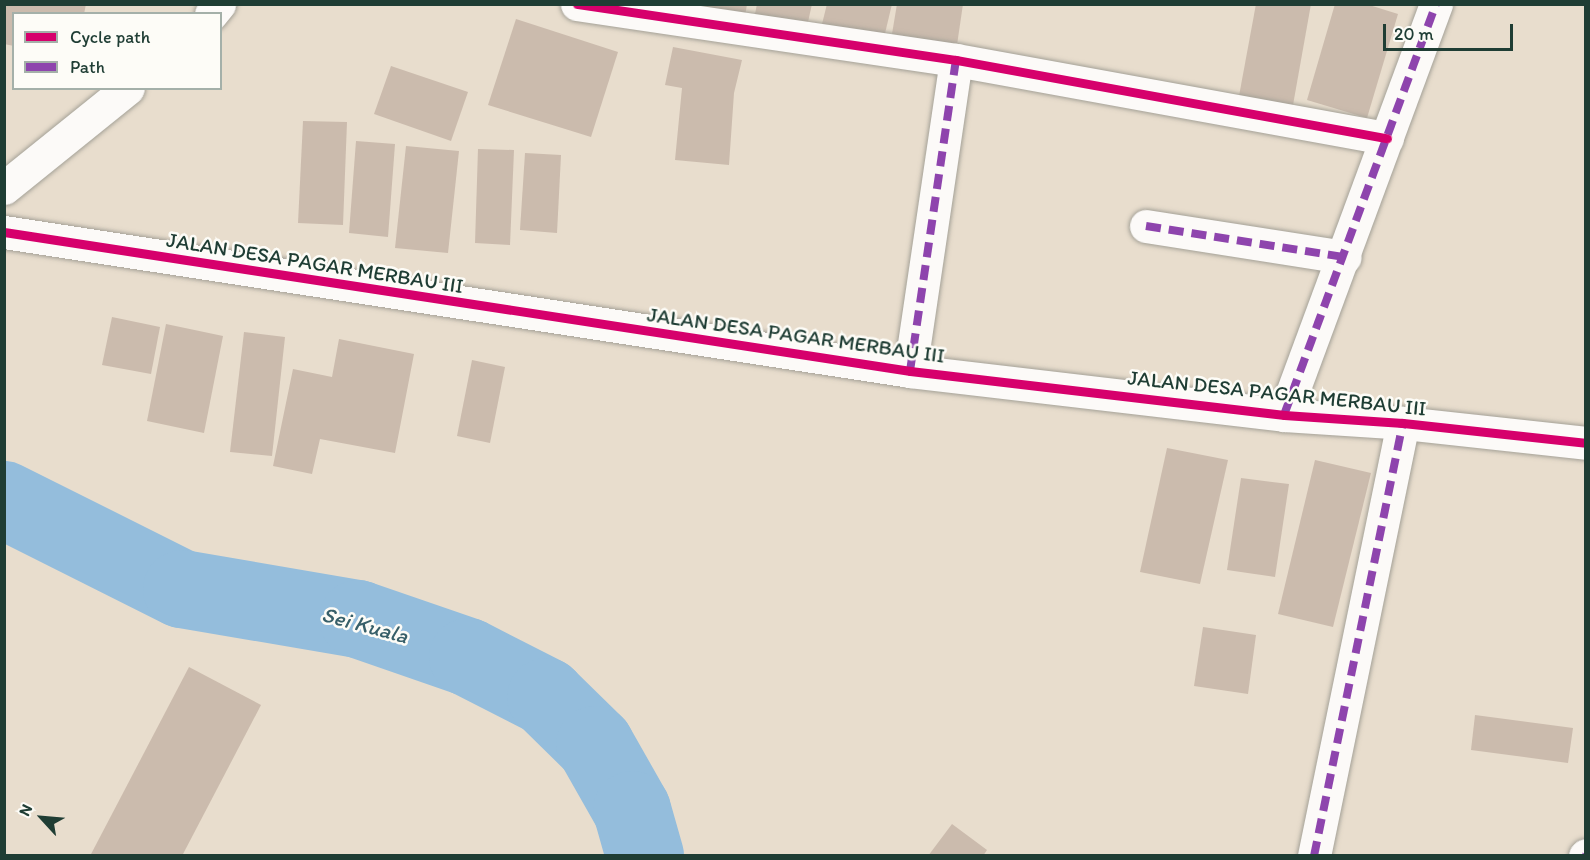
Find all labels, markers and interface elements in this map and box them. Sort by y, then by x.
legend [12,12,222,90]
scale bar [1386,12,1516,50]
text: 20 m [1394,23,1434,45]
text: Cycle path [70,26,150,48]
text: Path [70,56,105,78]
street label: JALAN DESA PAGAR MERBAU III [165,227,465,299]
street label: JALAN DESA PAGAR MERBAU III [646,302,946,368]
street label: JALAN DESA PAGAR MERBAU III [1126,365,1428,421]
water label: Sei Kuala [319,601,411,649]
north arrow [12,788,72,848]
text: N [14,801,36,819]

